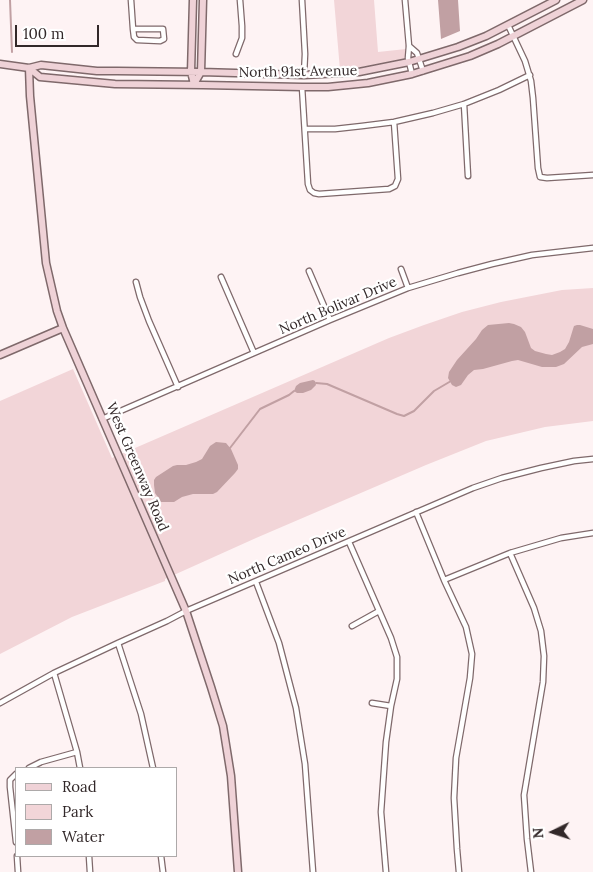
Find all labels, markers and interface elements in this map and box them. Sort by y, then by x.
scale bar [18,15,101,47]
text: 100 m [23,24,64,43]
street label: North 91st Avenue [239,63,357,81]
street label: North Bolivar Drive [277,274,399,338]
street label: West Greenway Road [102,400,172,534]
street label: North Cameo Drive [226,524,348,588]
legend [15,767,178,857]
text: Road [62,777,97,796]
text: Park [62,802,93,821]
north arrow [528,807,578,857]
text: Water [62,827,104,846]
text: N [529,827,547,839]

